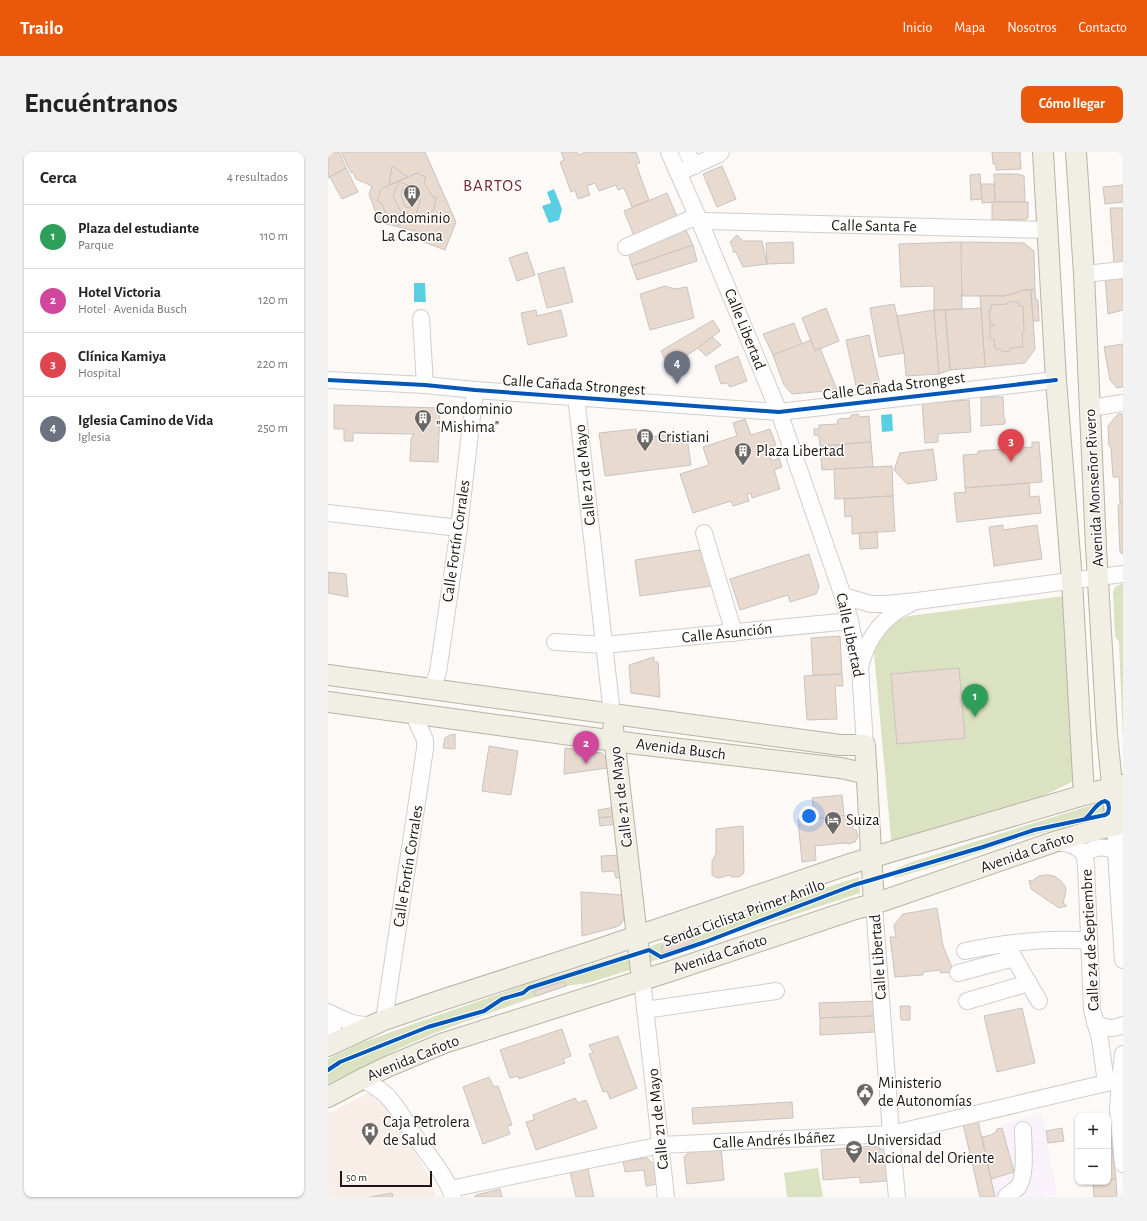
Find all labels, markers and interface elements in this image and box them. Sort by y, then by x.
text: Trailo [20,19,63,38]
text: Inicio [902,21,932,35]
text: Mapa [954,21,985,35]
text: Nosotros [1007,21,1057,35]
text: Contacto [1079,21,1127,35]
button: Cómo llegar [1021,86,1123,123]
text: Encuéntranos [24,90,178,118]
text: Cerca [40,169,77,186]
text: 4 resultados [227,171,288,184]
district label: BARTOS [463,177,523,194]
building icon: Condominio La Casona [402,183,422,208]
place label: Condominio La Casona [374,210,450,244]
street label: Calle Santa Fe [831,217,917,235]
text: Plaza del estudiante [78,221,199,236]
text: 1 [51,230,55,243]
text: 110 m [260,230,288,243]
text: Parque [78,239,114,252]
text: Hotel Victoria [78,285,161,300]
street label: Calle Libertad [722,286,768,372]
text: 2 [50,294,56,307]
text: 120 m [258,294,288,307]
text: Hotel · Avenida Busch [78,303,187,316]
text: Clínica Kamiya [78,349,166,364]
pin: 4 [664,351,690,384]
text: 3 [50,358,56,371]
text: 220 m [257,358,288,371]
text: Hospital [78,367,121,380]
street label: Calle Cañada Strongest [822,369,966,403]
street label: Calle Cañada Strongest [502,372,646,398]
place label: Condominio "Mishima" [436,401,513,435]
building icon: Condominio "Mishima" [413,408,433,433]
street label: Avenida Monseñor Rivero [1082,408,1106,567]
text: Iglesia Camino de Vida [78,413,213,428]
text: 4 [50,422,56,435]
text: 250 m [257,422,288,435]
street label: Calle 21 de Mayo [572,423,599,526]
building icon: Cristiani [635,427,655,452]
place label: Cristiani [658,429,709,445]
pin: 3 [998,429,1024,462]
text: Iglesia [78,431,111,444]
building icon: Plaza Libertad [733,441,753,466]
place label: Plaza Libertad [756,443,844,459]
street label: Calle Fortín Corrales [440,479,473,603]
street label: Calle Libertad [833,591,867,679]
street label: Calle Asunción [681,620,773,646]
pin: 1 [962,684,988,717]
pin: 2 [573,731,599,764]
street label: Avenida Busch [635,736,727,762]
street label: Calle 21 de Mayo [607,745,636,848]
street label: Calle Fortín Corrales [390,804,426,928]
your location [799,806,819,826]
hotel icon: Suiza [823,810,843,835]
place label: Suiza [846,812,880,828]
street label: Avenida Cañoto [978,828,1076,875]
street label: Calle 24 de Septiembre [1078,869,1102,1011]
street label: Senda Ciclista Primer Anillo [661,876,827,950]
street label: Calle Libertad [867,914,889,1000]
street label: Avenida Cañoto [671,931,769,977]
street label: Avenida Cañoto [365,1032,461,1084]
street label: Calle 21 de Mayo [645,1067,672,1170]
place label: Ministerio de Autonomías [878,1075,972,1109]
public building icon: Ministerio de Autonomías [855,1082,875,1107]
map controls [1075,1113,1111,1185]
button: + [1075,1113,1111,1149]
place label: Caja Petrolera de Salud [383,1114,470,1148]
hospital icon: Caja Petrolera de Salud [360,1121,380,1146]
street label: Calle Andrés Ibáñez [713,1129,836,1151]
place label: Universidad Nacional del Oriente [867,1132,994,1166]
school or university icon: Universidad Nacional del Oriente [844,1139,864,1164]
button: − [1075,1149,1111,1185]
scale bar [340,1169,432,1188]
text: 50 m [346,1172,367,1183]

